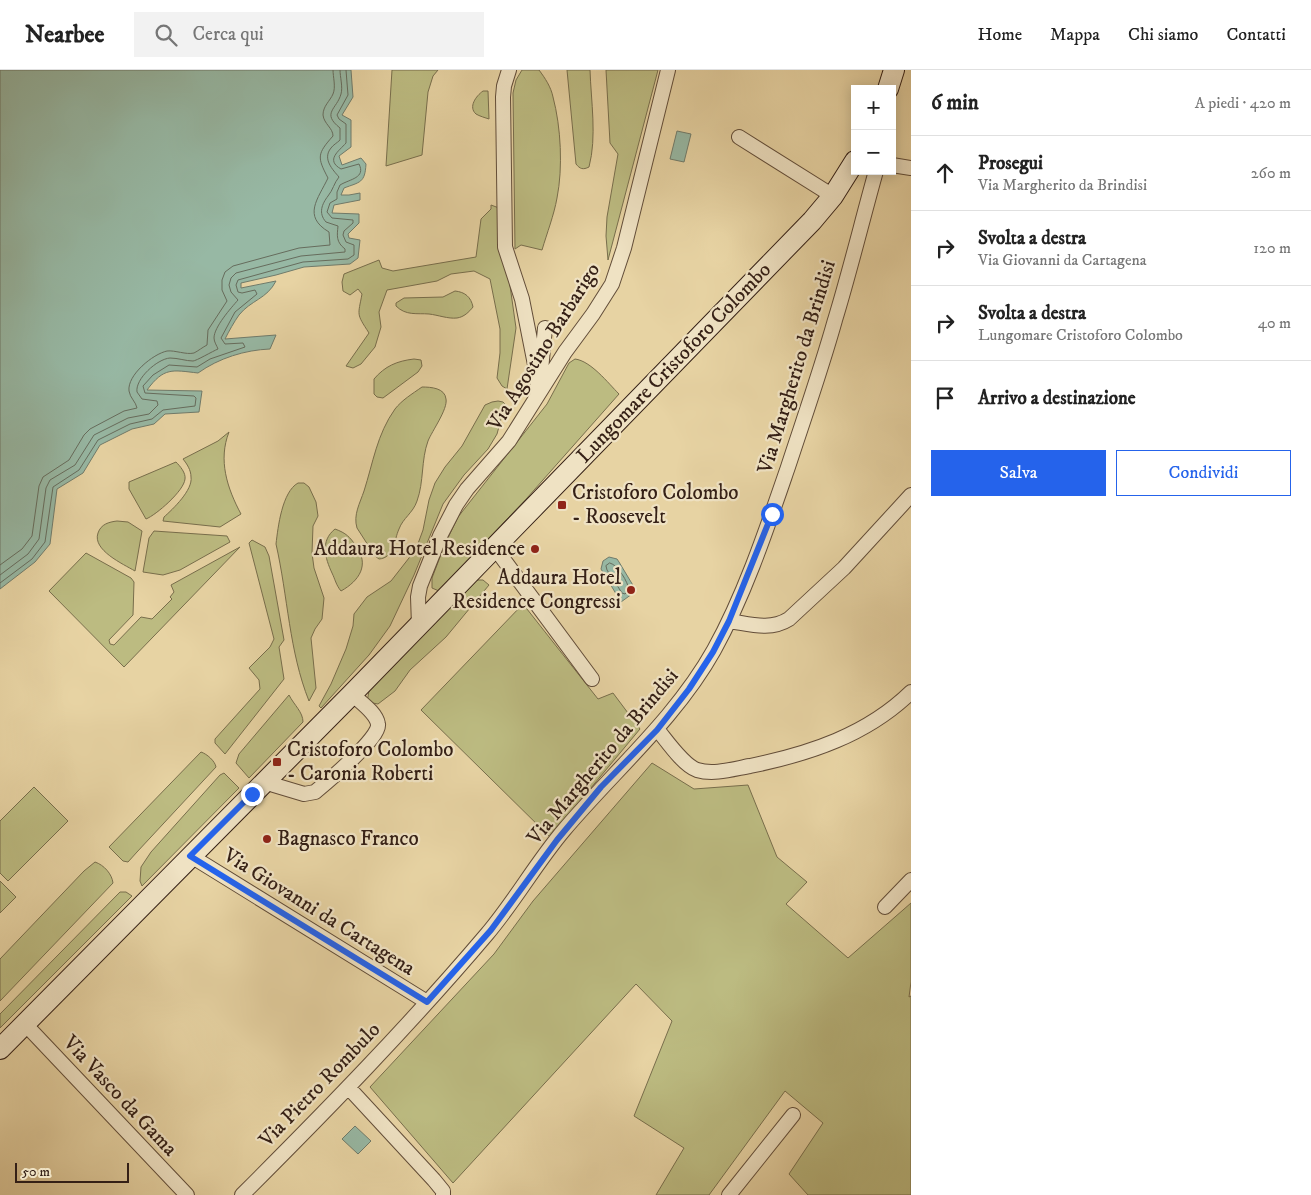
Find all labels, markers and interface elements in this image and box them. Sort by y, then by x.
search box [134,12,484,57]
text: Nearbee [25,20,104,50]
icon: search [152,21,180,49]
text: Cerca qui [192,23,264,46]
text: Home [978,24,1022,46]
text: Mappa [1050,24,1100,46]
text: Chi siamo [1128,24,1198,46]
text: Contatti [1226,24,1286,46]
map controls [851,85,896,175]
button: + [851,85,896,130]
text: 6 min [931,90,979,116]
text: A piedi · 420 m [1195,93,1291,113]
button: − [851,130,896,175]
text: Prosegui [978,152,1043,175]
icon: ahead [931,159,959,187]
text: 260 m [1251,163,1291,183]
text: Via Margherito da Brindisi [978,175,1147,195]
text: Svolta a destra [978,227,1086,250]
icon: right [931,234,959,262]
text: 120 m [1253,238,1291,258]
text: Via Giovanni da Cartagena [978,250,1147,270]
street label: Lungomare Cristoforo Colombo [571,257,777,469]
street label: Via Margherito da Brindisi [752,257,842,478]
street label: Via Agostino Barbarigo [481,258,606,437]
text: Svolta a destra [978,302,1086,325]
icon: right [931,309,959,337]
text: 40 m [1258,313,1291,333]
text: Lungomare Cristoforo Colombo [978,325,1183,345]
icon: arrive [931,384,959,412]
text: Arrivo a destinazione [978,387,1136,410]
button: Salva [931,450,1106,496]
button: Condividi [1116,450,1291,496]
place label: Cristoforo Colombo - Roosevelt [572,480,739,530]
marker: Cristoforo Colombo - Roosevelt [556,499,568,511]
route start [761,503,784,526]
place label: Addaura Hotel Residence [314,536,525,562]
marker: Addaura Hotel Residence [529,543,541,555]
place label: Addaura Hotel Residence Congressi [452,565,622,615]
marker: Addaura Hotel Residence Congressi [625,584,637,596]
street label: Via Margherito da Brindisi [521,664,684,851]
place label: Cristoforo Colombo - Caronia Roberti [287,737,454,787]
marker: Cristoforo Colombo - Caronia Roberti [271,756,283,768]
route end [241,783,264,806]
place label: Bagnasco Franco [277,826,419,852]
marker: Bagnasco Franco [261,833,273,845]
street label: Via Giovanni da Cartagena [217,842,420,982]
street label: Via Pietro Rombulo [253,1017,386,1154]
street label: Via Vasco da Gama [57,1029,183,1162]
scale bar [15,1160,129,1183]
text: 50 m [22,1163,50,1181]

